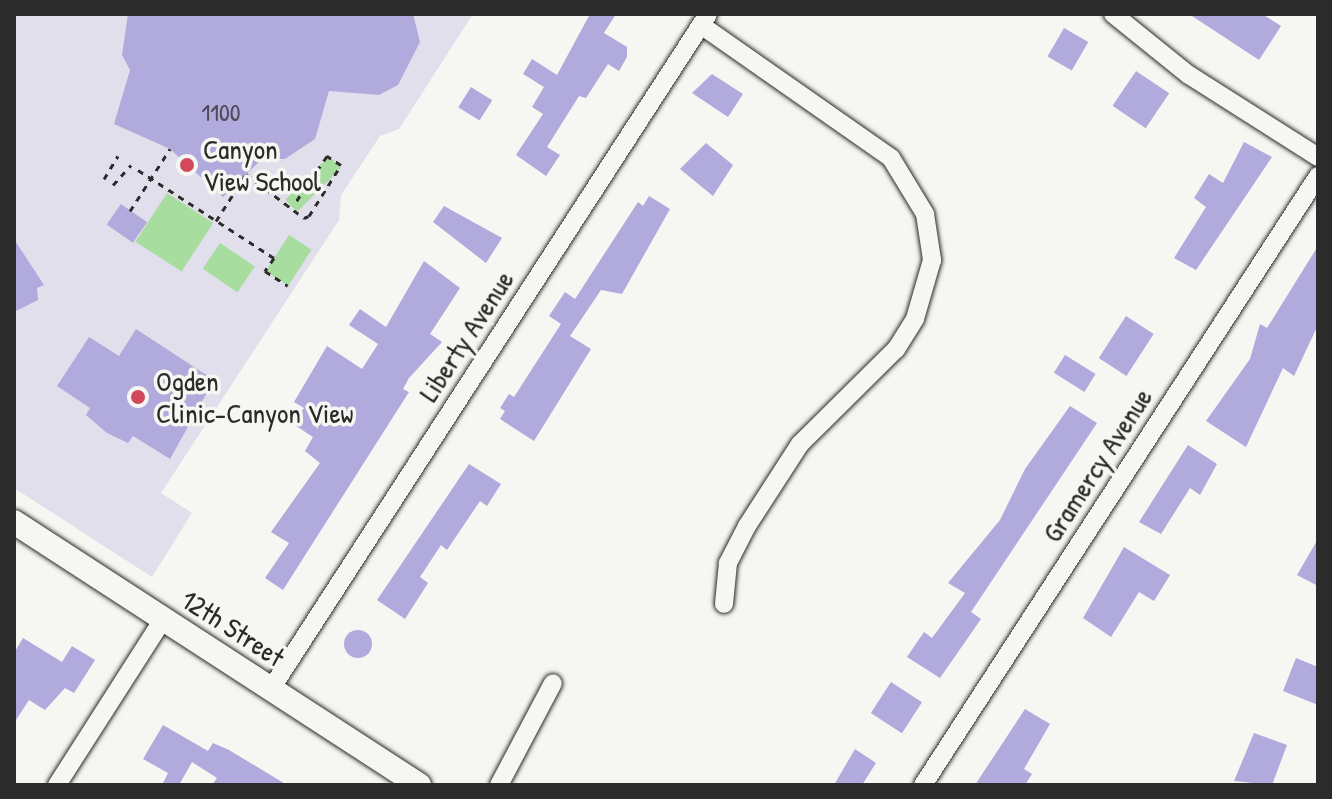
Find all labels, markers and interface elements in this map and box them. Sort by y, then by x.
house number: 1100 [202,99,240,127]
place label: Canyon View School [203,132,321,198]
marker: Canyon View School [178,156,196,174]
street label: Liberty Avenue [411,264,521,408]
place label: Ogden Clinic-Canyon View [156,364,353,430]
street label: Gramercy Avenue [1035,382,1159,548]
marker: Ogden Clinic-Canyon View [127,386,149,408]
street label: 12th Street [175,582,291,674]

